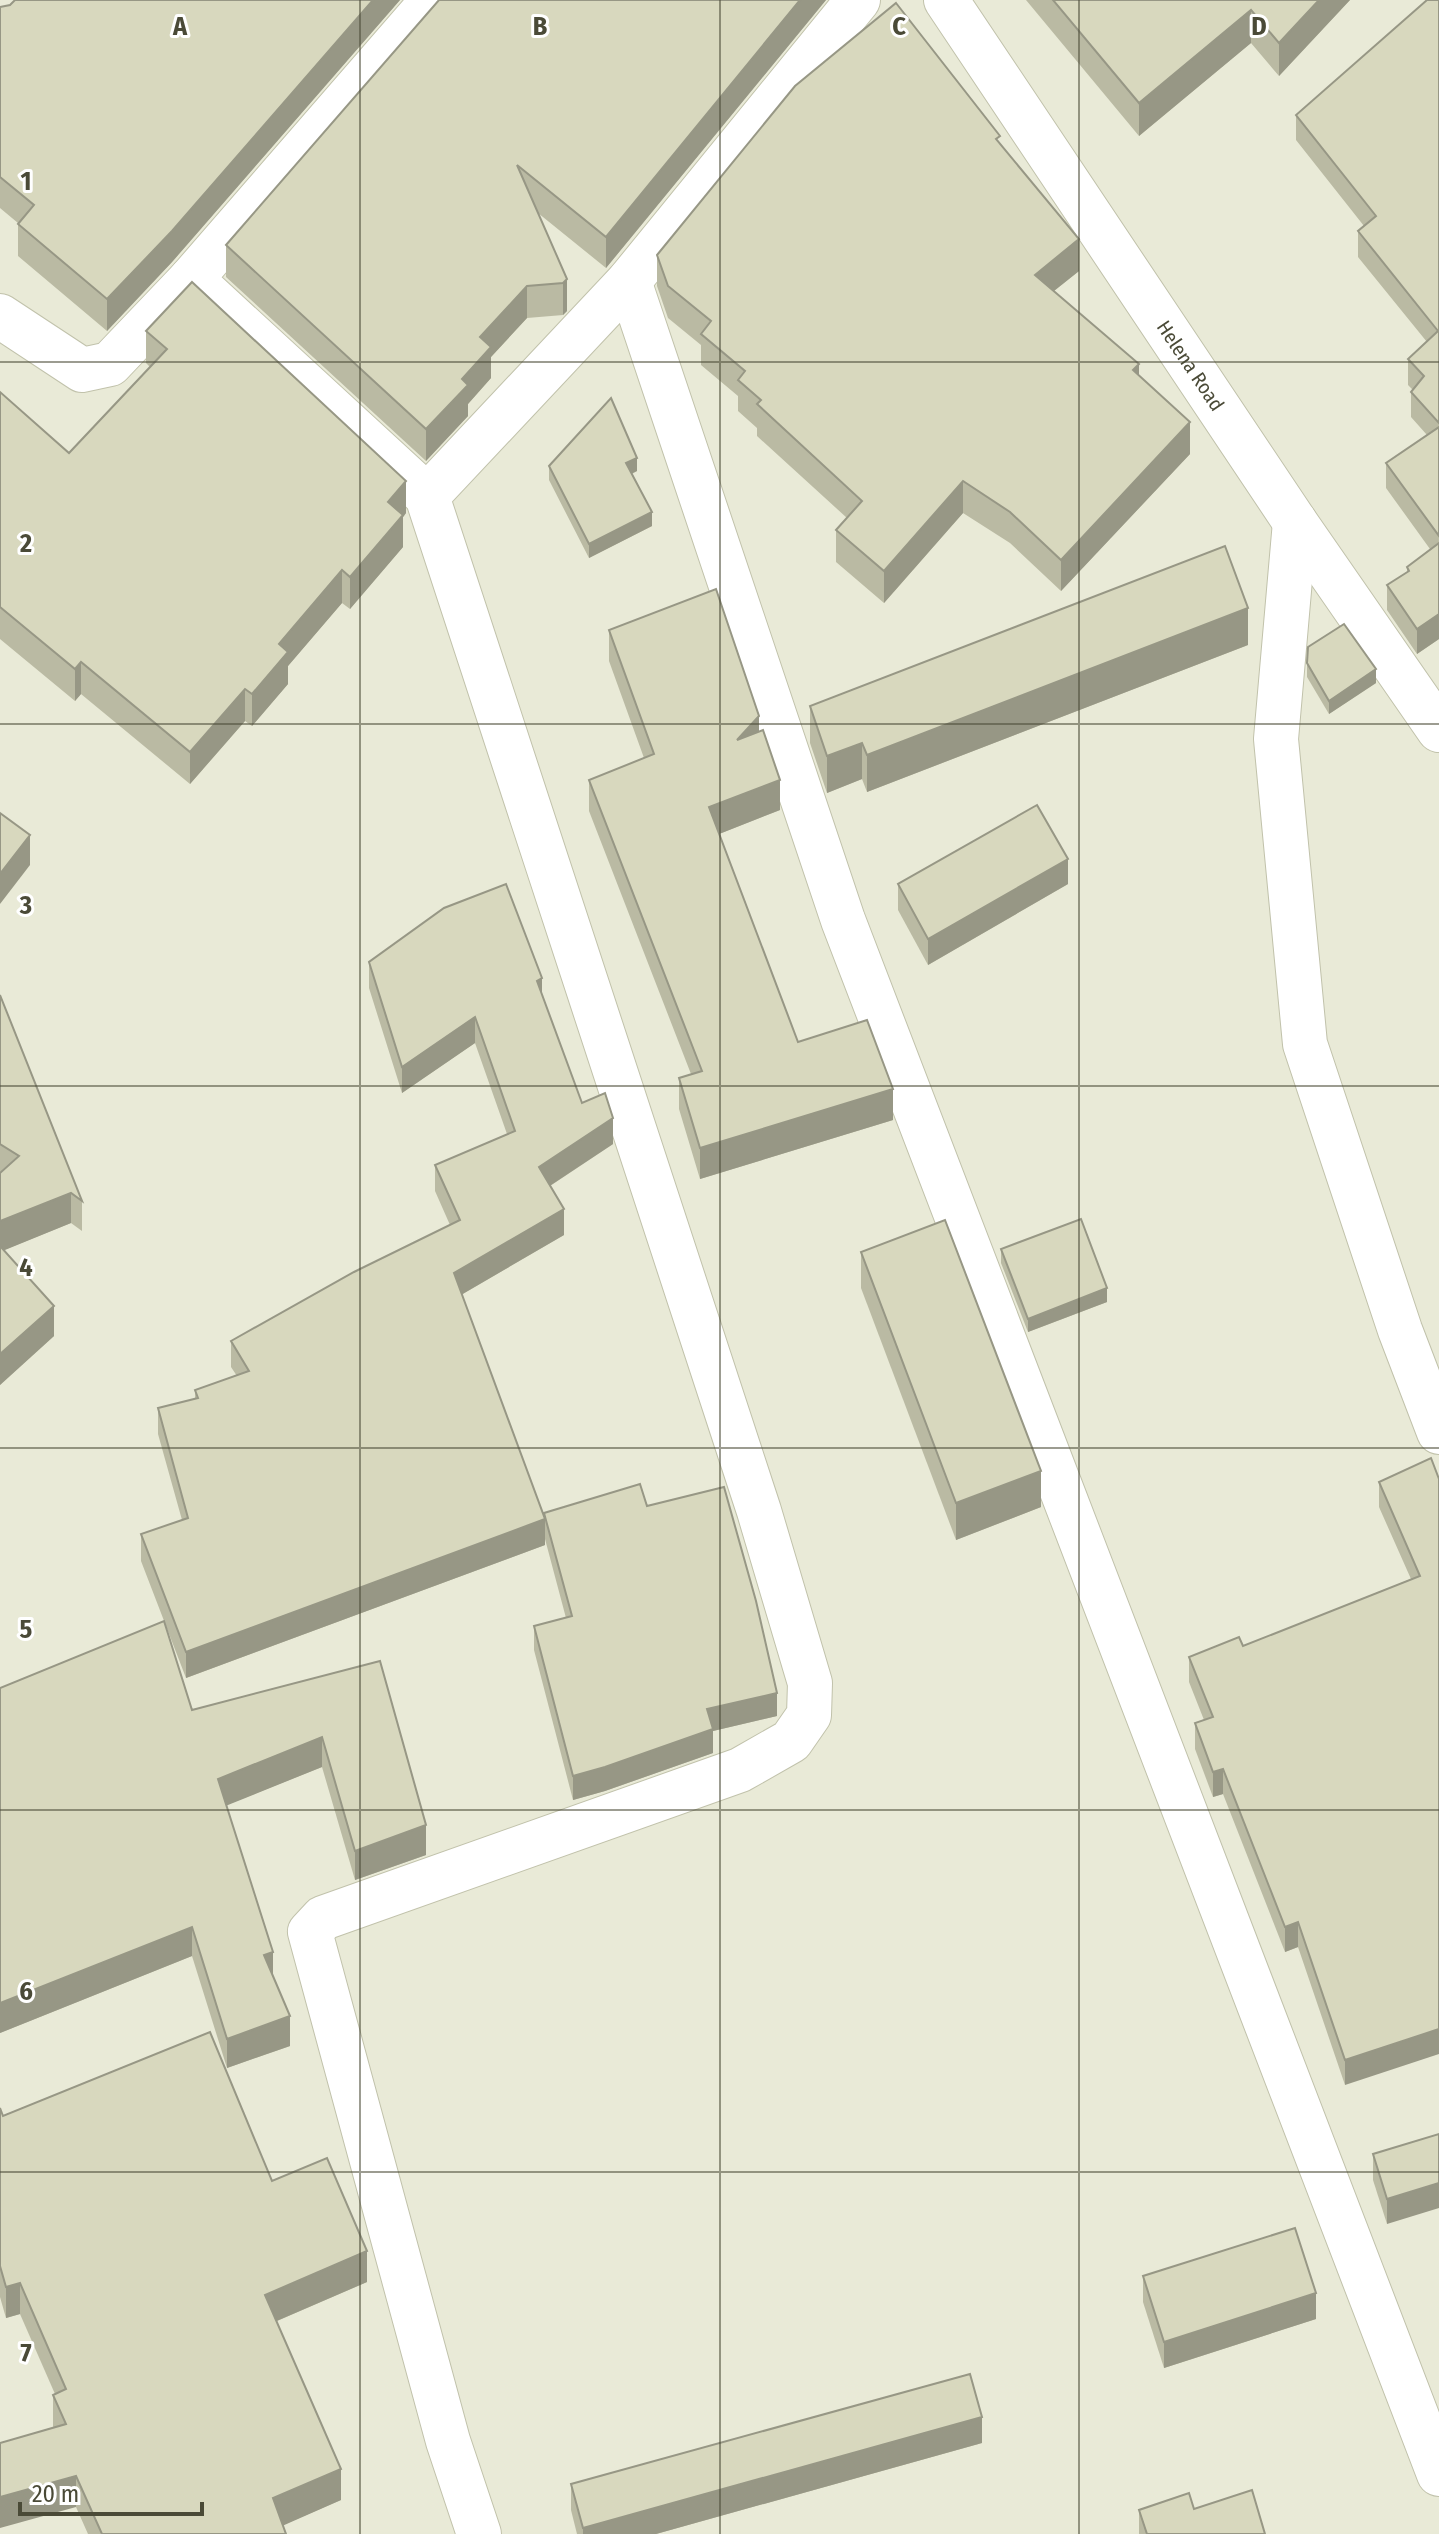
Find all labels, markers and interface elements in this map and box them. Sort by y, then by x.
text: A [172,11,188,42]
text: B [533,11,548,42]
text: C [892,11,906,42]
text: D [1251,11,1267,42]
text: 1 [21,166,32,197]
street label: Helena Road [1152,316,1229,416]
text: 2 [19,528,32,559]
text: 3 [19,890,32,921]
text: 4 [19,1252,33,1283]
text: 5 [20,1614,33,1645]
text: 6 [19,1976,33,2007]
text: 7 [20,2338,32,2369]
scale bar [20,2466,202,2516]
text: 20 m [32,2480,79,2508]

